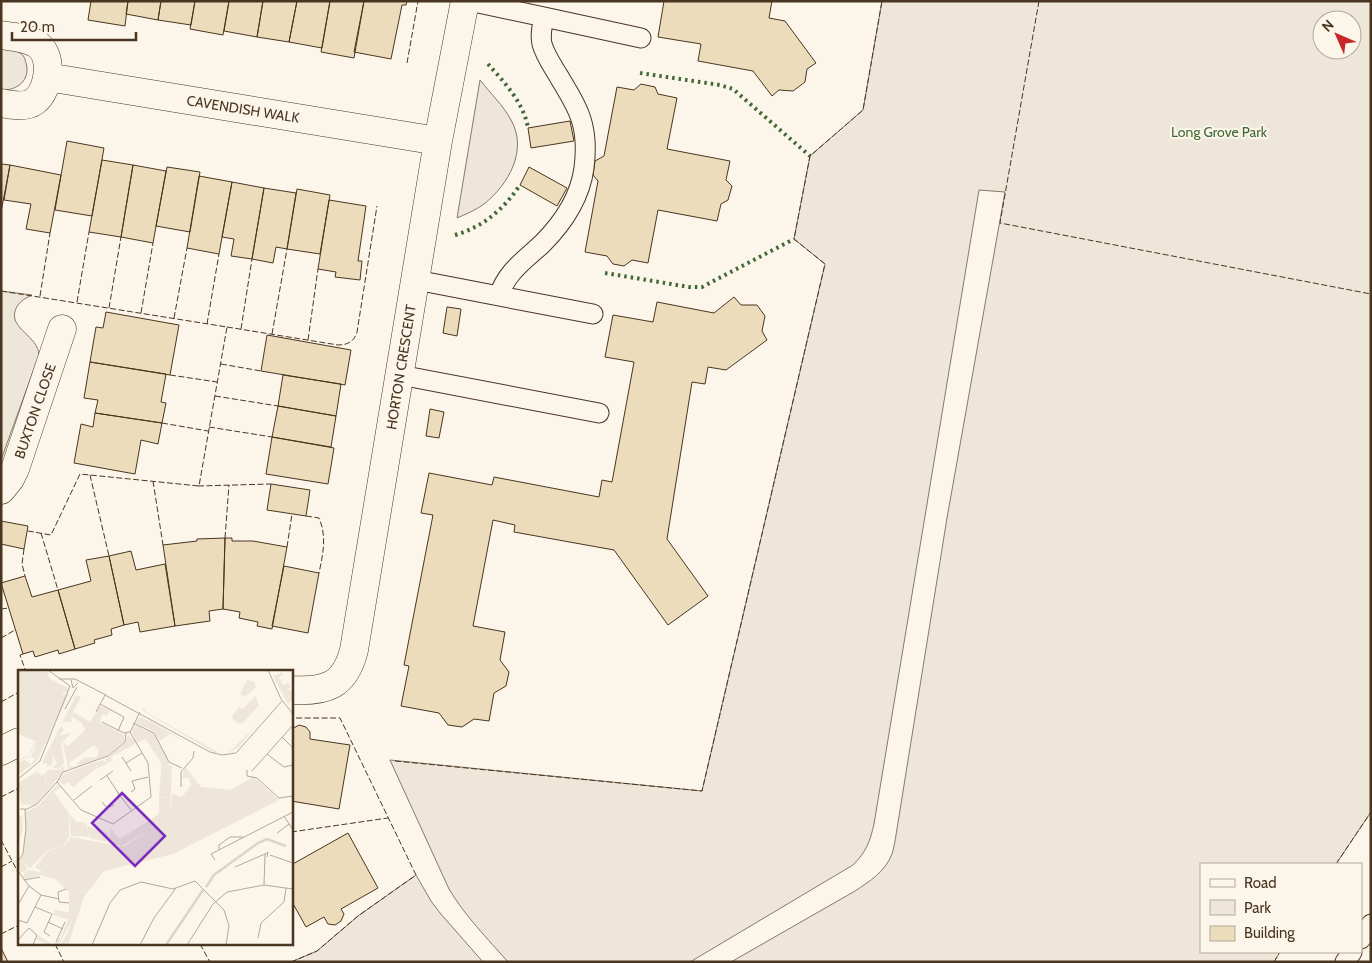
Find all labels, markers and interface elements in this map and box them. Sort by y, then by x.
scale bar [12,10,136,42]
north arrow [1312,10,1362,60]
text: N [1318,16,1338,36]
text: 20 m [20,18,55,36]
street label: CAVENDISH WALK [185,91,301,127]
park label: Long Grove Park [1171,123,1268,141]
street label: HORTON CRESCENT [382,303,420,431]
street label: BUXTON CLOSE [10,361,60,461]
inset map [18,670,292,946]
legend [1200,863,1362,953]
text: Road [1244,874,1277,892]
text: Park [1244,899,1271,917]
text: Building [1244,924,1295,942]

